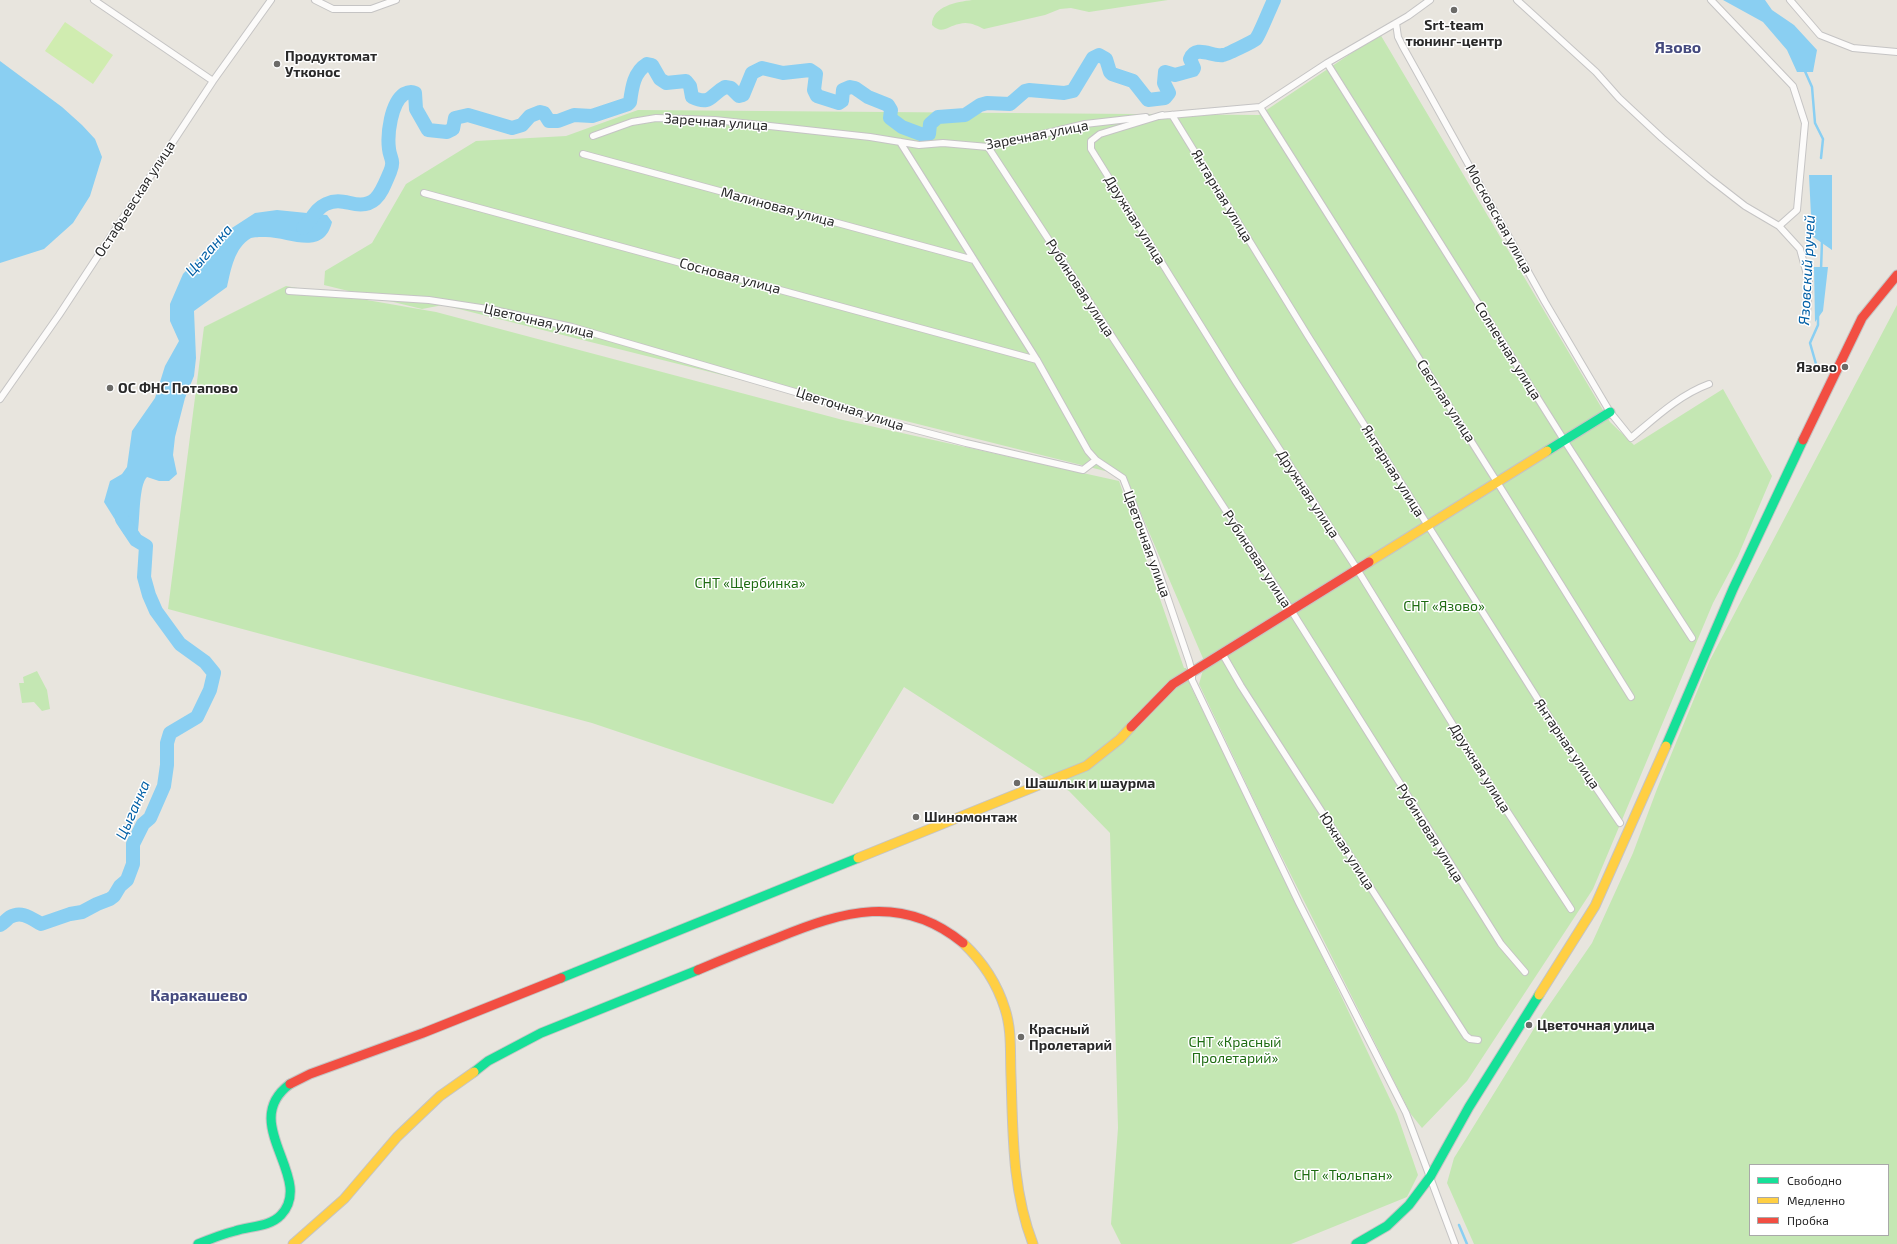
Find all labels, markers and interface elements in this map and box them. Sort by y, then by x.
marker: Srt-team тюнинг-центр [1449,5,1459,15]
place label: Srt-team тюнинг-центр [1405,17,1503,50]
district label: Язово [1655,38,1701,58]
place label: Продуктомат Утконос [285,48,377,80]
marker: Продуктомат Утконос [272,59,282,69]
street label: Заречная улица [663,110,769,134]
street label: Заречная улица [984,117,1090,153]
street label: Остафьевская улица [91,138,179,260]
street label: Янтарная улица [1188,147,1256,245]
street label: Московская улица [1462,161,1536,277]
street label: Дружная улица [1101,172,1169,268]
street label: Малиновая улица [719,184,837,230]
water label: Язовский ручей [1795,214,1819,326]
water label: Цыганка [182,220,236,280]
street label: Рубиновая улица [1042,236,1118,340]
street label: Сосновая улица [678,254,782,298]
street label: Солнечная улица [1471,299,1545,403]
street label: Цветочная улица [482,300,596,342]
street label: Светлая улица [1413,356,1479,446]
place label: Язово [1796,359,1837,375]
marker: Язово [1840,362,1850,372]
place label: ОС ФНС Потапово [118,380,238,396]
marker: ОС ФНС Потапово [105,383,115,393]
street label: Цветочная улица [794,384,906,434]
street label: Янтарная улица [1358,422,1428,520]
street label: Дружная улица [1273,447,1343,541]
street label: Цветочная улица [1120,488,1174,600]
street label: Рубиновая улица [1219,507,1295,611]
park label: СНТ «Щербинка» [695,575,805,591]
park label: СНТ «Язово» [1403,598,1485,614]
street label: Янтарная улица [1531,696,1603,792]
street label: Дружная улица [1446,720,1514,816]
place label: Шашлык и шаурма [1025,775,1155,791]
water label: Цыганка [112,778,154,842]
marker: Шашлык и шаурма [1012,778,1022,788]
street label: Рубиновая улица [1393,780,1467,886]
place label: Шиномонтаж [924,809,1017,825]
street label: Южная улица [1316,809,1378,893]
marker: Шиномонтаж [911,812,921,822]
district label: Каракашево [150,986,248,1006]
place label: Цветочная улица [1537,1017,1655,1033]
marker: Цветочная улица [1524,1020,1534,1030]
place label: Красный Пролетарий [1029,1021,1112,1054]
marker: Красный Пролетарий [1016,1032,1026,1042]
park label: СНТ «Красный Пролетарий» [1188,1034,1282,1066]
legend [1749,1164,1889,1236]
park label: СНТ «Тюльпан» [1293,1167,1393,1183]
text: Свободно [1787,1173,1842,1187]
text: Медленно [1787,1193,1845,1207]
text: Пробка [1787,1213,1829,1227]

